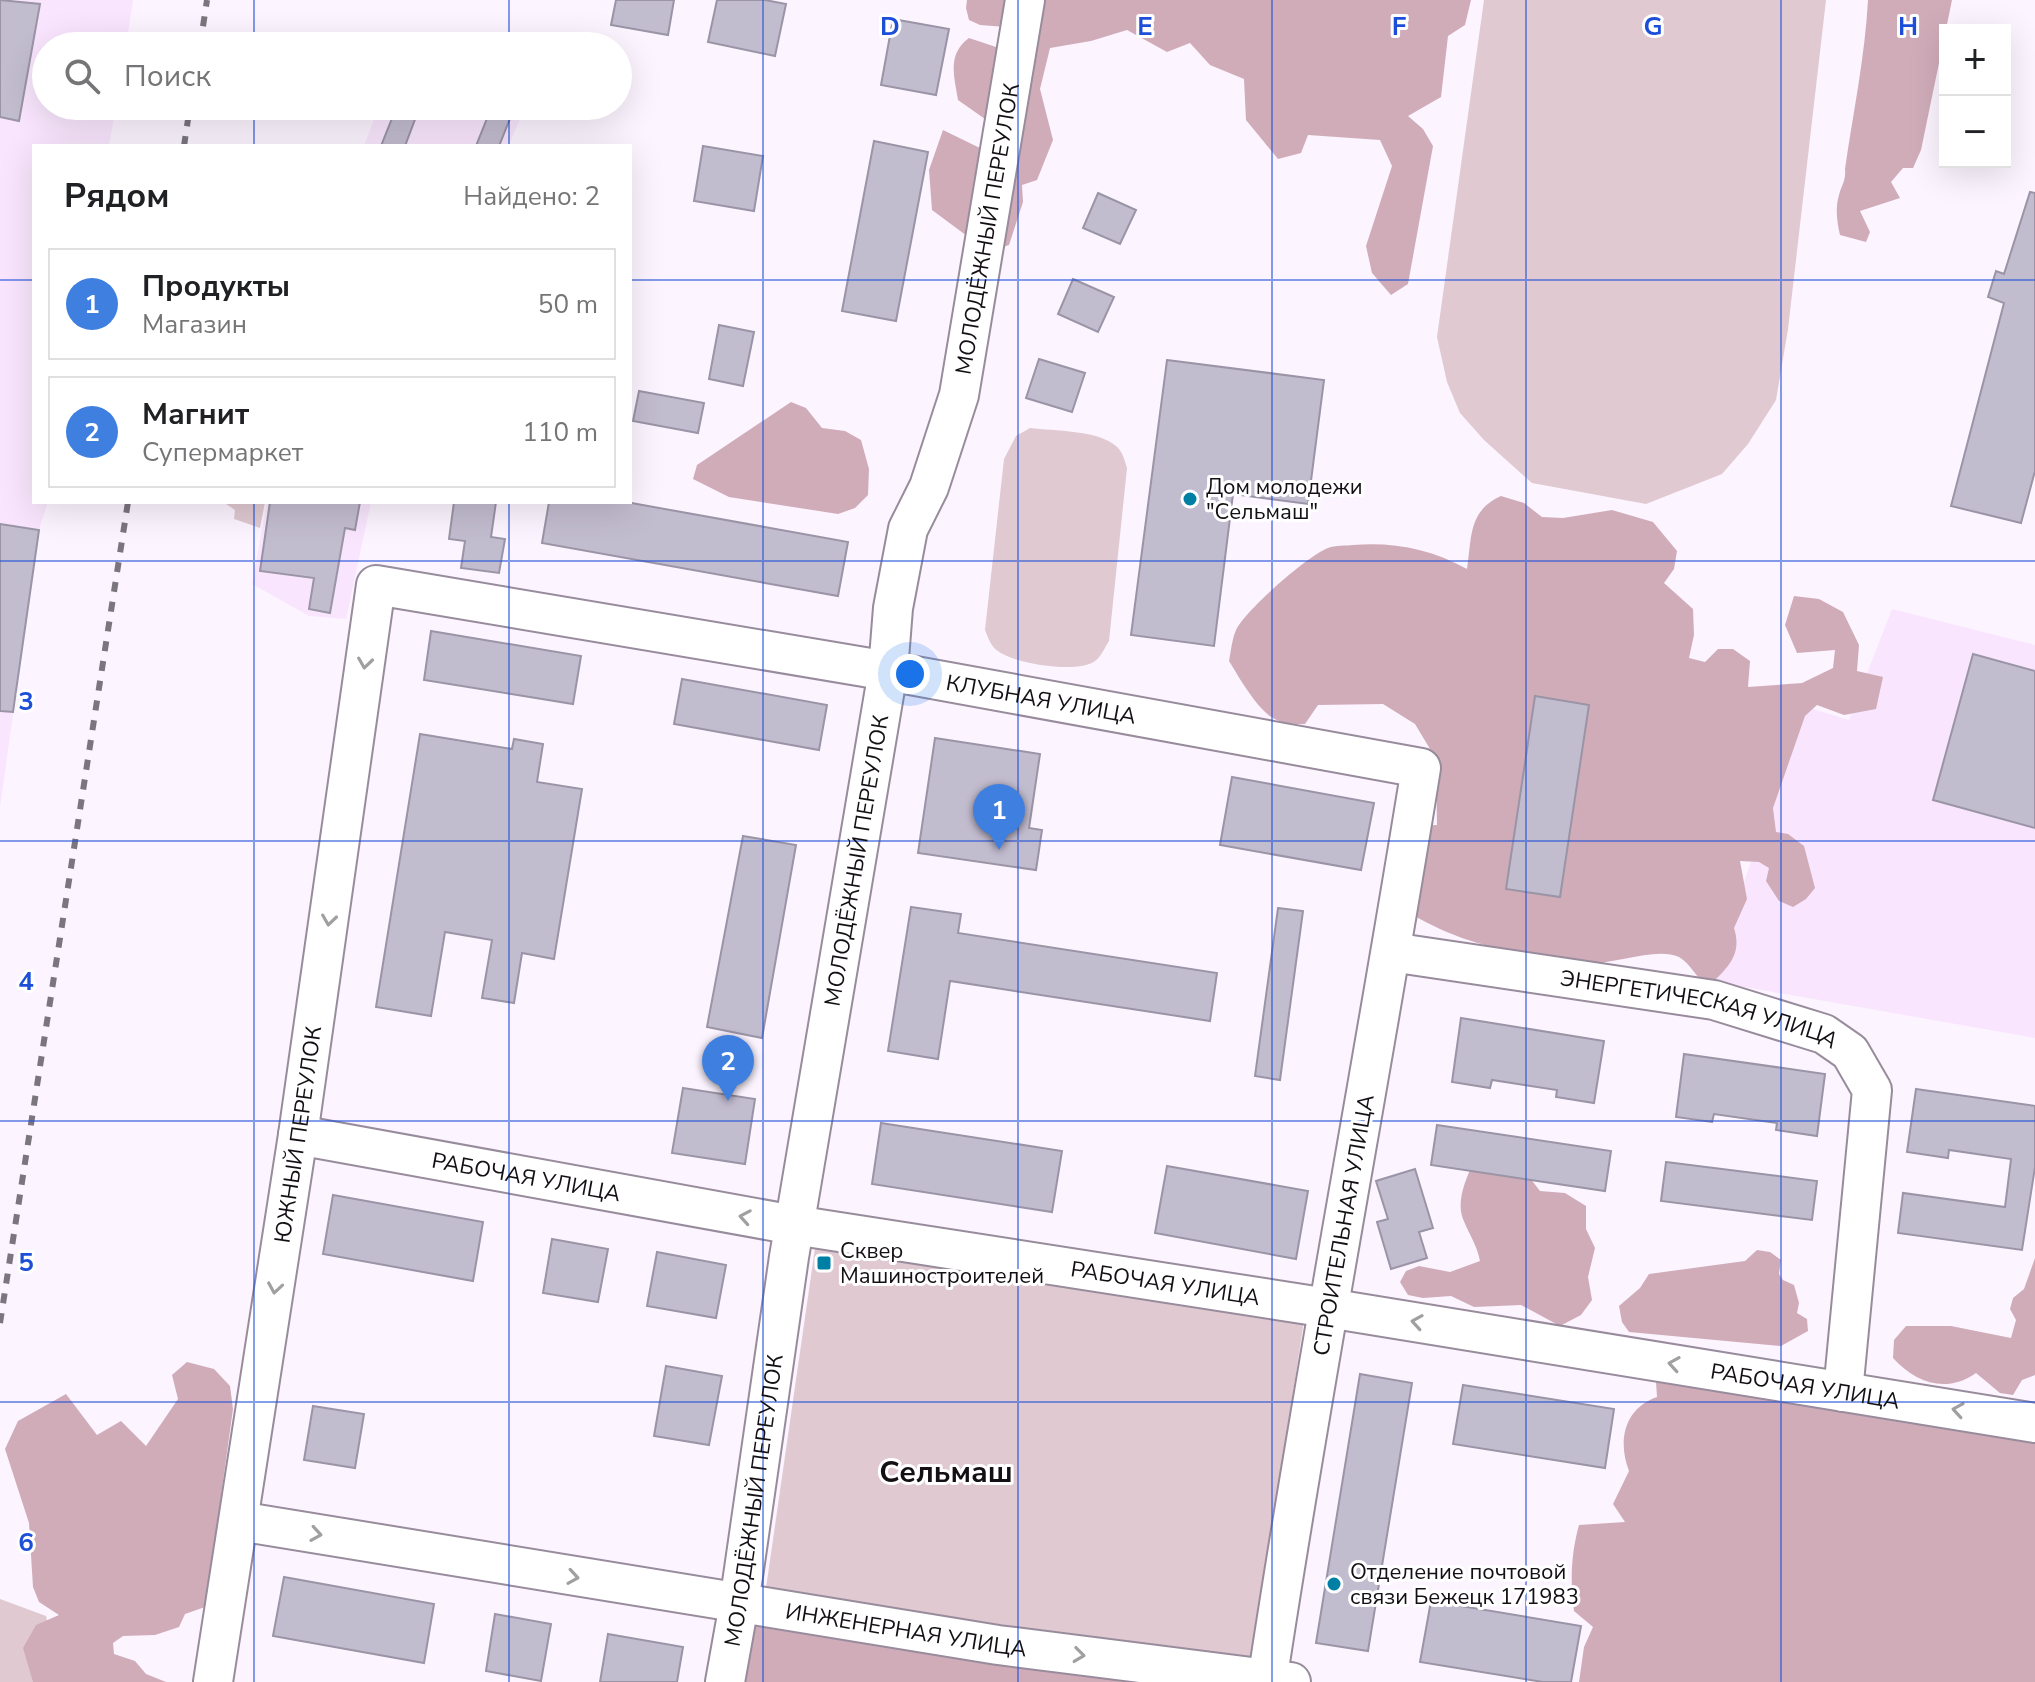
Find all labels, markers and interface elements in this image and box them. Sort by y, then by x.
text: D [880,9,900,44]
text: E [1137,9,1153,44]
text: F [1392,9,1406,44]
text: G [1643,9,1663,44]
text: H [1898,9,1918,44]
map controls [1939,24,2011,168]
button: + [1939,24,2011,96]
search box [32,32,632,120]
icon: search [60,54,104,98]
text: Поиск [124,56,211,97]
street label: МОЛОДЁЖНЫЙ ПЕРЕУЛОК [949,81,1027,377]
button: − [1939,96,2011,168]
text: Рядом [64,173,170,219]
text: Найдено: 2 [463,179,600,214]
text: Продукты [142,266,290,307]
text: 1 [84,287,100,322]
text: 50 m [538,287,598,322]
text: Магазин [142,307,247,342]
text: Магнит [142,394,249,435]
text: 2 [84,415,100,450]
text: 110 m [522,415,598,450]
text: Супермаркет [142,435,303,470]
place label: Дом молодежи "Сельмаш" [1206,472,1363,527]
marker: Дом молодежи "Сельмаш" [1181,490,1199,508]
your location [890,654,930,694]
one-way arrow [357,656,374,669]
street label: КЛУБНАЯ УЛИЦА [944,668,1138,732]
text: 3 [18,684,34,719]
street label: МОЛОДЁЖНЫЙ ПЕРЕУЛОК [818,713,896,1008]
pin: 1 [973,784,1025,850]
one-way arrow [321,913,338,927]
street label: ЭНЕРГЕТИЧЕСКАЯ УЛИЦА [1558,963,1844,1056]
text: 4 [18,964,34,999]
street label: ЮЖНЫЙ ПЕРЕУЛОК [267,1024,329,1245]
pin: 2 [702,1035,754,1101]
street label: СТРОИТЕЛЬНАЯ УЛИЦА [1306,1092,1382,1358]
street label: РАБОЧАЯ УЛИЦА [429,1146,623,1209]
one-way arrow [739,1209,752,1226]
place label: Сквер Машиностроителей [840,1236,1044,1291]
text: 5 [18,1245,34,1280]
marker: Сквер Машиностроителей [815,1254,833,1272]
street label: РАБОЧАЯ УЛИЦА [1068,1254,1262,1313]
one-way arrow [267,1281,284,1295]
one-way arrow [1410,1314,1424,1331]
street label: МОЛОДЁЖНЫЙ ПЕРЕУЛОК [718,1352,791,1649]
one-way arrow [1667,1356,1681,1373]
street label: РАБОЧАЯ УЛИЦА [1708,1356,1902,1417]
one-way arrow [1951,1403,1965,1420]
district label: Сельмаш [879,1452,1013,1493]
text: 6 [18,1525,34,1560]
one-way arrow [309,1525,323,1542]
place label: Отделение почтовой связи Бежецк 171983 [1350,1557,1579,1612]
one-way arrow [566,1567,580,1584]
marker: Отделение почтовой связи Бежецк 171983 [1325,1575,1343,1593]
street label: ИНЖЕНЕРНАЯ УЛИЦА [783,1597,1029,1665]
one-way arrow [1072,1646,1086,1663]

